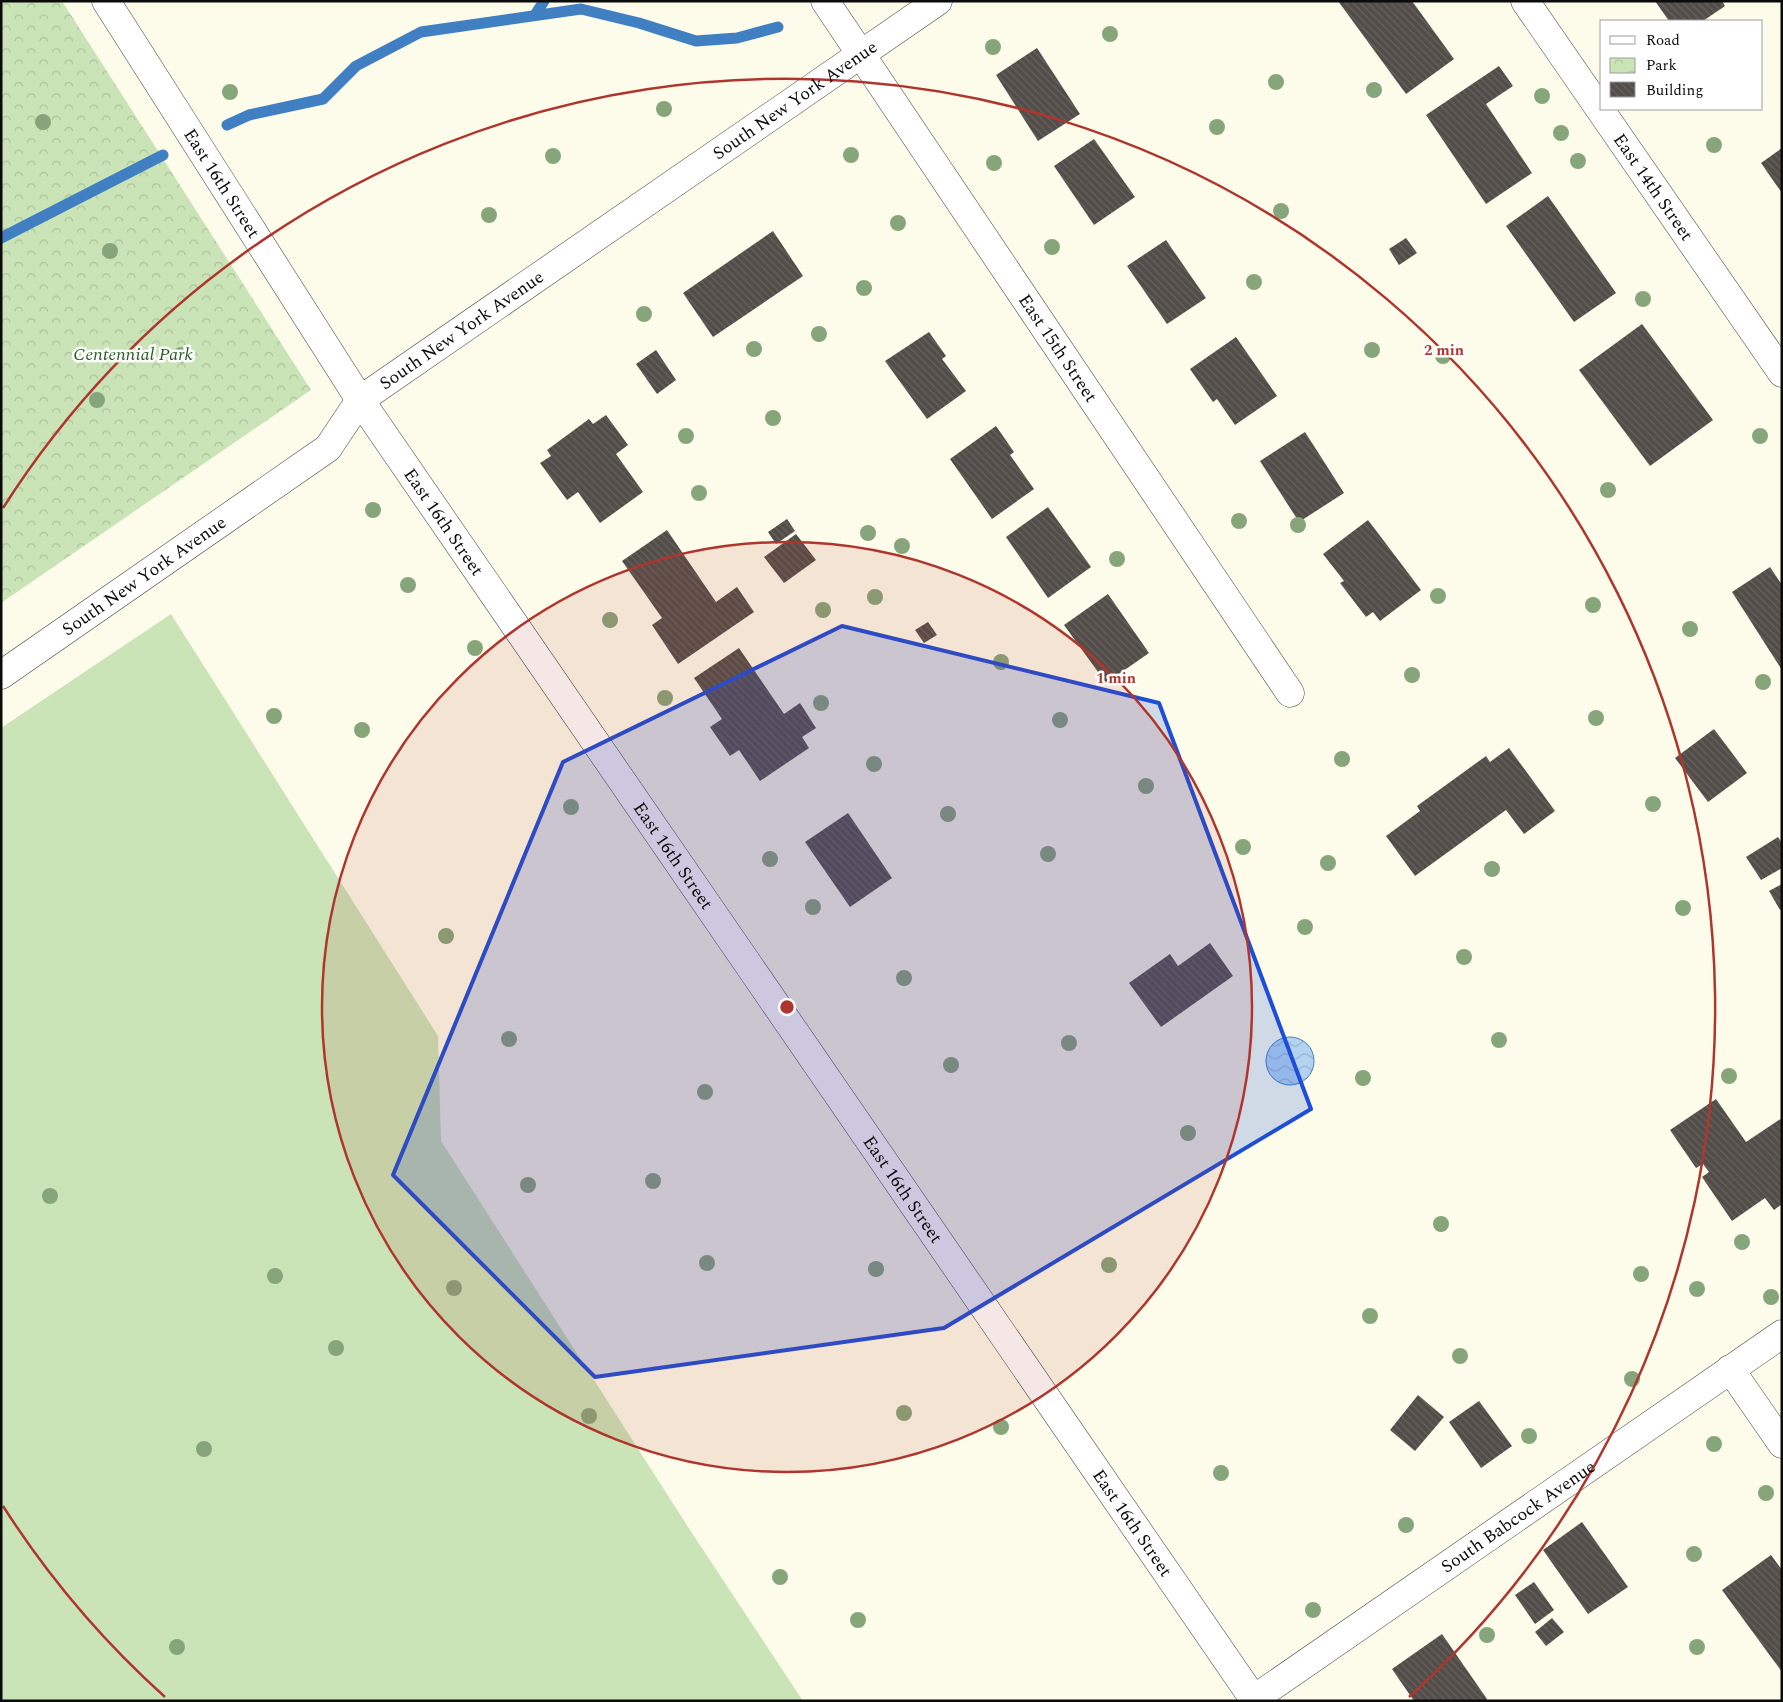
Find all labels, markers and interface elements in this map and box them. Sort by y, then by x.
legend [1600,20,1763,110]
text: Road [1646,29,1680,52]
street label: South New York Avenue [707,34,883,167]
text: Park [1646,54,1677,77]
text: Building [1646,79,1703,102]
street label: East 16th Street [176,123,267,244]
street label: East 14th Street [1606,128,1700,247]
street label: South New York Avenue [374,264,550,397]
street label: East 15th Street [1011,289,1104,408]
text: 2 min [1424,339,1464,362]
park label: Centennial Park [73,341,193,368]
street label: East 16th Street [397,463,490,582]
street label: South New York Avenue [56,510,232,643]
text: 1 min [1096,667,1136,690]
street label: East 16th Street [626,796,720,915]
centre of rings [778,998,796,1016]
street label: East 16th Street [856,1130,949,1249]
street label: South Babcock Avenue [1435,1454,1601,1580]
street label: East 16th Street [1085,1464,1179,1583]

